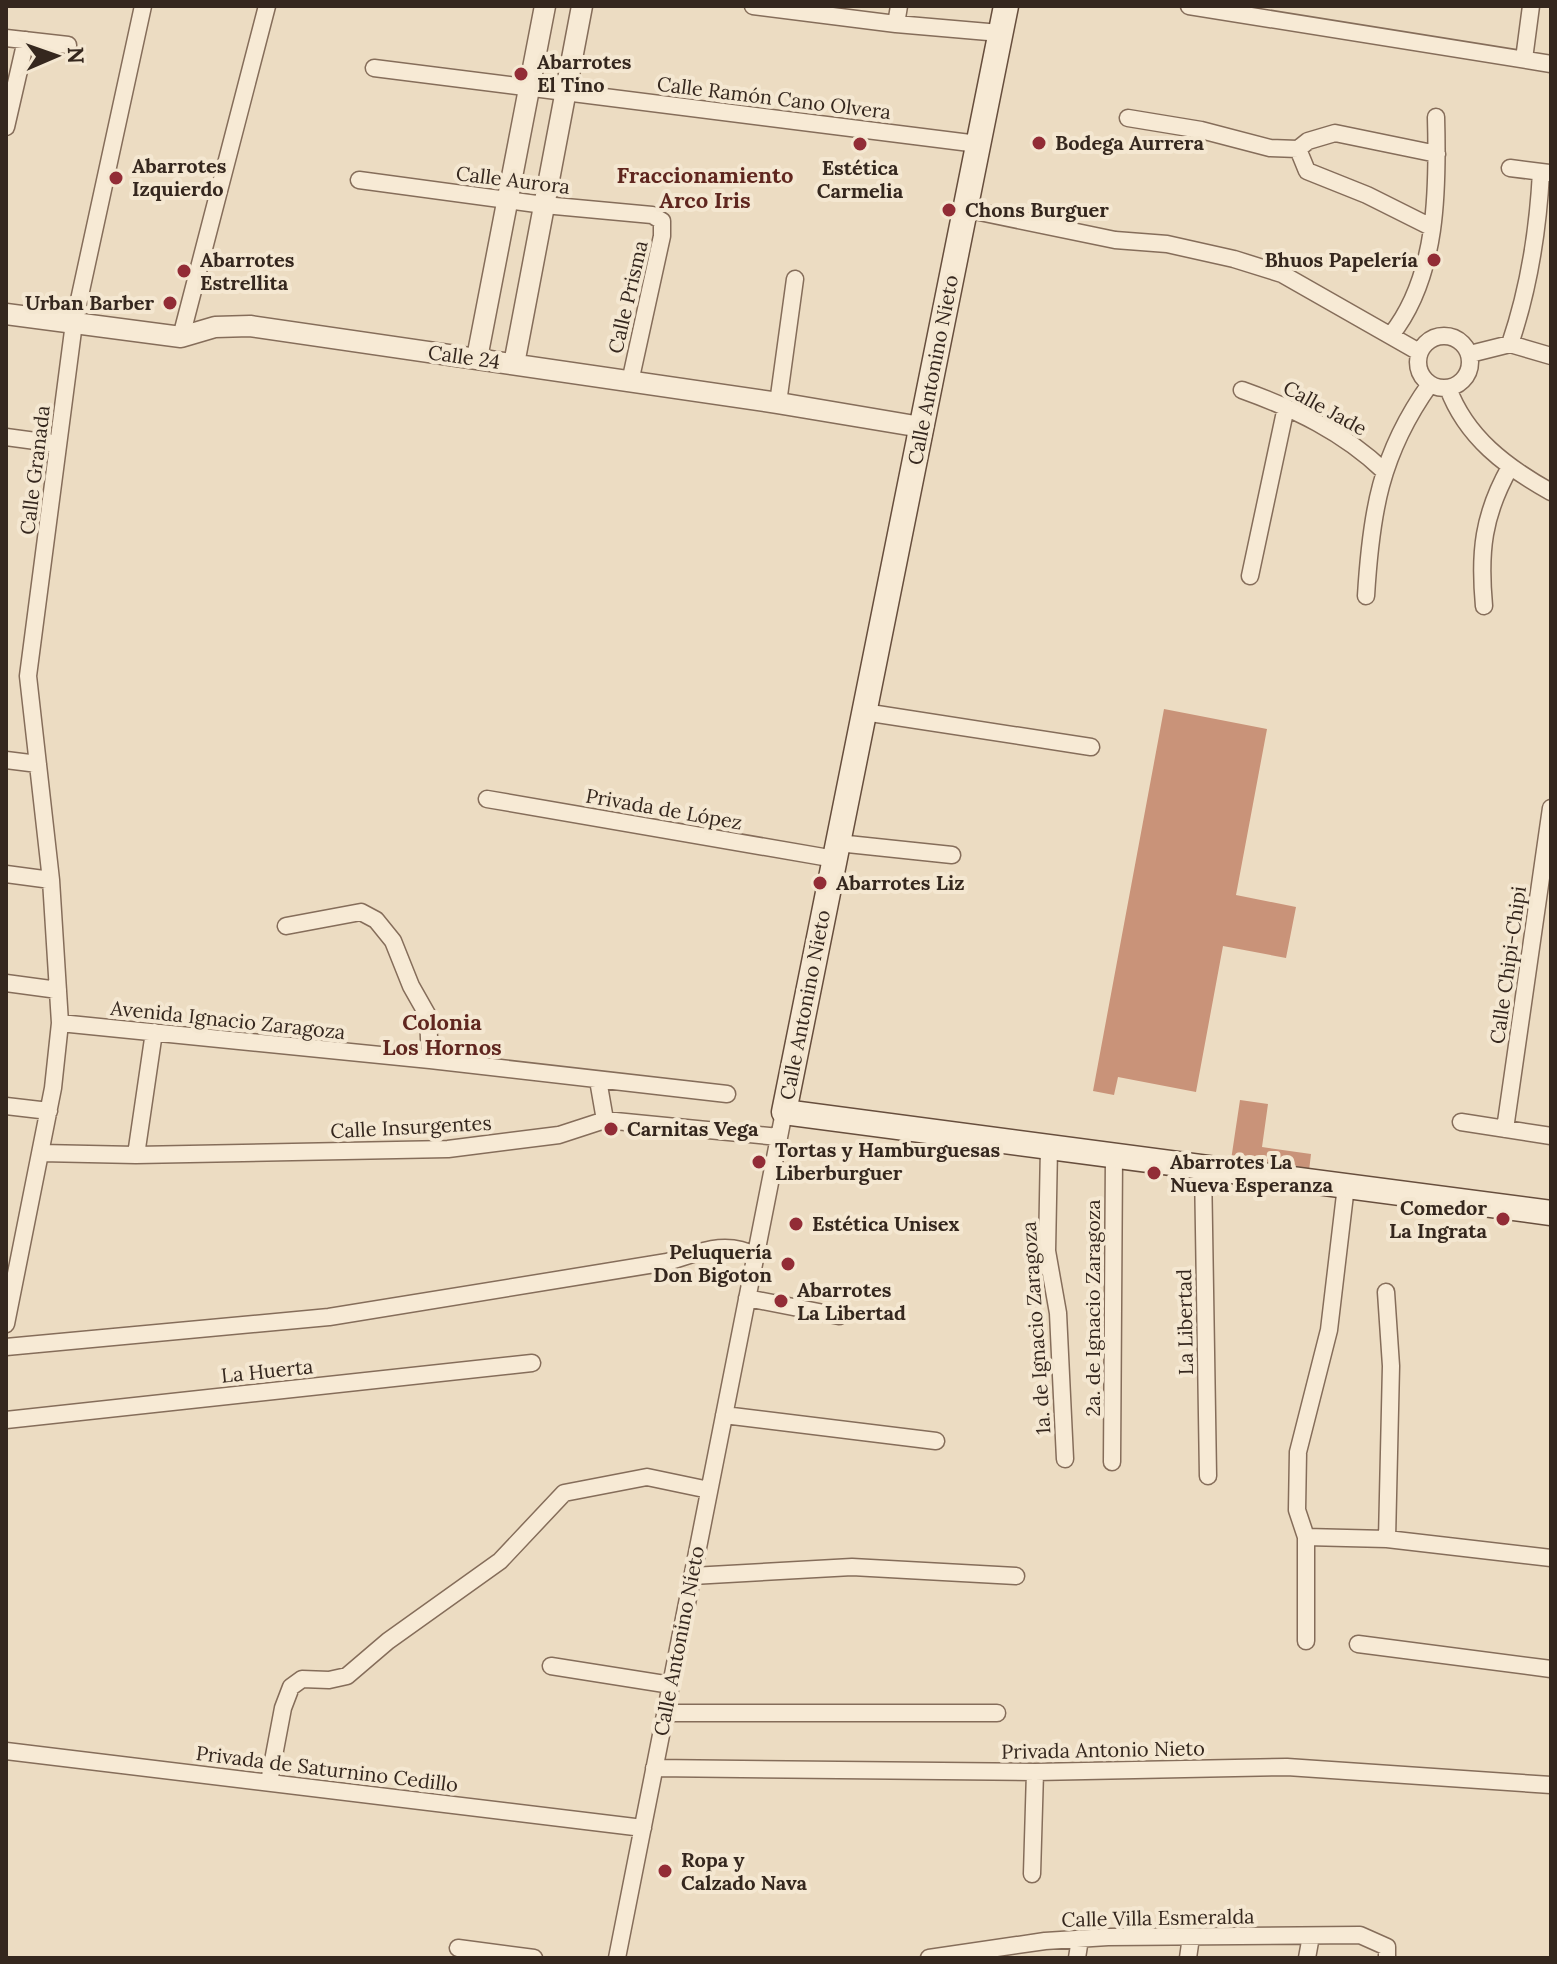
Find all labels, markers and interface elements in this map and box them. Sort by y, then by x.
north arrow [16,16,96,96]
text: N [62,46,90,64]
place label: Abarrotes El Tino [537,49,632,97]
marker: Abarrotes El Tino [512,65,530,83]
street label: Calle Ramón Cano Olvera [656,71,892,124]
place label: Bodega Aurrera [1055,130,1205,155]
marker: Bodega Aurrera [1030,134,1048,152]
marker: Estética Carmelia [851,135,869,153]
place label: Abarrotes Izquierdo [132,153,227,201]
place label: Estética Carmelia [817,155,904,203]
street label: Calle Aurora [455,160,572,199]
district label: Fraccionamiento Arco Iris [617,161,793,214]
marker: Abarrotes Izquierdo [107,169,125,187]
place label: Chons Burguer [965,197,1109,222]
marker: Chons Burguer [940,201,958,219]
street label: Calle Prisma [602,238,653,356]
place label: Abarrotes Estrellita [200,247,295,295]
place label: Bhuos Papelería [1265,247,1419,272]
marker: Bhuos Papelería [1425,251,1443,269]
marker: Abarrotes Estrellita [175,262,193,280]
street label: Calle Antonino Nieto [902,273,963,467]
place label: Urban Barber [25,290,154,315]
marker: Urban Barber [161,294,179,312]
street label: Calle 24 [426,339,502,374]
street label: Calle Jade [1279,374,1371,441]
street label: Calle Granada [14,404,55,536]
street label: Privada de López [584,782,744,835]
place label: Abarrotes Liz [836,870,965,895]
marker: Abarrotes Liz [811,874,829,892]
street label: Calle Chipi-Chipi [1484,884,1531,1046]
street label: Calle Antonino Nieto [774,908,835,1102]
street label: Avenida Ignacio Zaragoza [108,995,347,1044]
district label: Colonia Los Hornos [382,1008,502,1061]
street label: Calle Insurgentes [330,1110,492,1143]
place label: Carnitas Vega [627,1116,759,1141]
marker: Carnitas Vega [602,1120,620,1138]
place label: Tortas y Hamburguesas Liberburguer [775,1137,1000,1185]
place label: Abarrotes La Nueva Esperanza [1170,1149,1333,1197]
marker: Tortas y Hamburguesas Liberburguer [750,1153,768,1171]
marker: Abarrotes La Nueva Esperanza [1145,1164,1163,1182]
place label: Comedor La Ingrata [1389,1195,1488,1243]
street label: 2a. de Ignacio Zaragoza [1080,1199,1105,1417]
marker: Comedor La Ingrata [1494,1210,1512,1228]
place label: Estética Unisex [812,1211,959,1236]
marker: Estética Unisex [787,1215,805,1233]
street label: 1a. de Ignacio Zaragoza [1016,1221,1055,1435]
place label: Peluquería Don Bigoton [653,1239,773,1287]
marker: Peluquería Don Bigoton [779,1255,797,1273]
street label: La Libertad [1171,1269,1198,1375]
place label: Abarrotes La Libertad [797,1277,906,1325]
marker: Abarrotes La Libertad [772,1292,790,1310]
street label: La Huerta [220,1353,314,1388]
street label: Calle Antonino Nieto [648,1544,709,1738]
street label: Privada Antonio Nieto [1001,1735,1205,1764]
street label: Privada de Saturnino Cedillo [195,1740,460,1797]
place label: Ropa y Calzado Nava [681,1847,808,1895]
marker: Ropa y Calzado Nava [656,1862,674,1880]
street label: Calle Villa Esmeralda [1061,1903,1255,1932]

